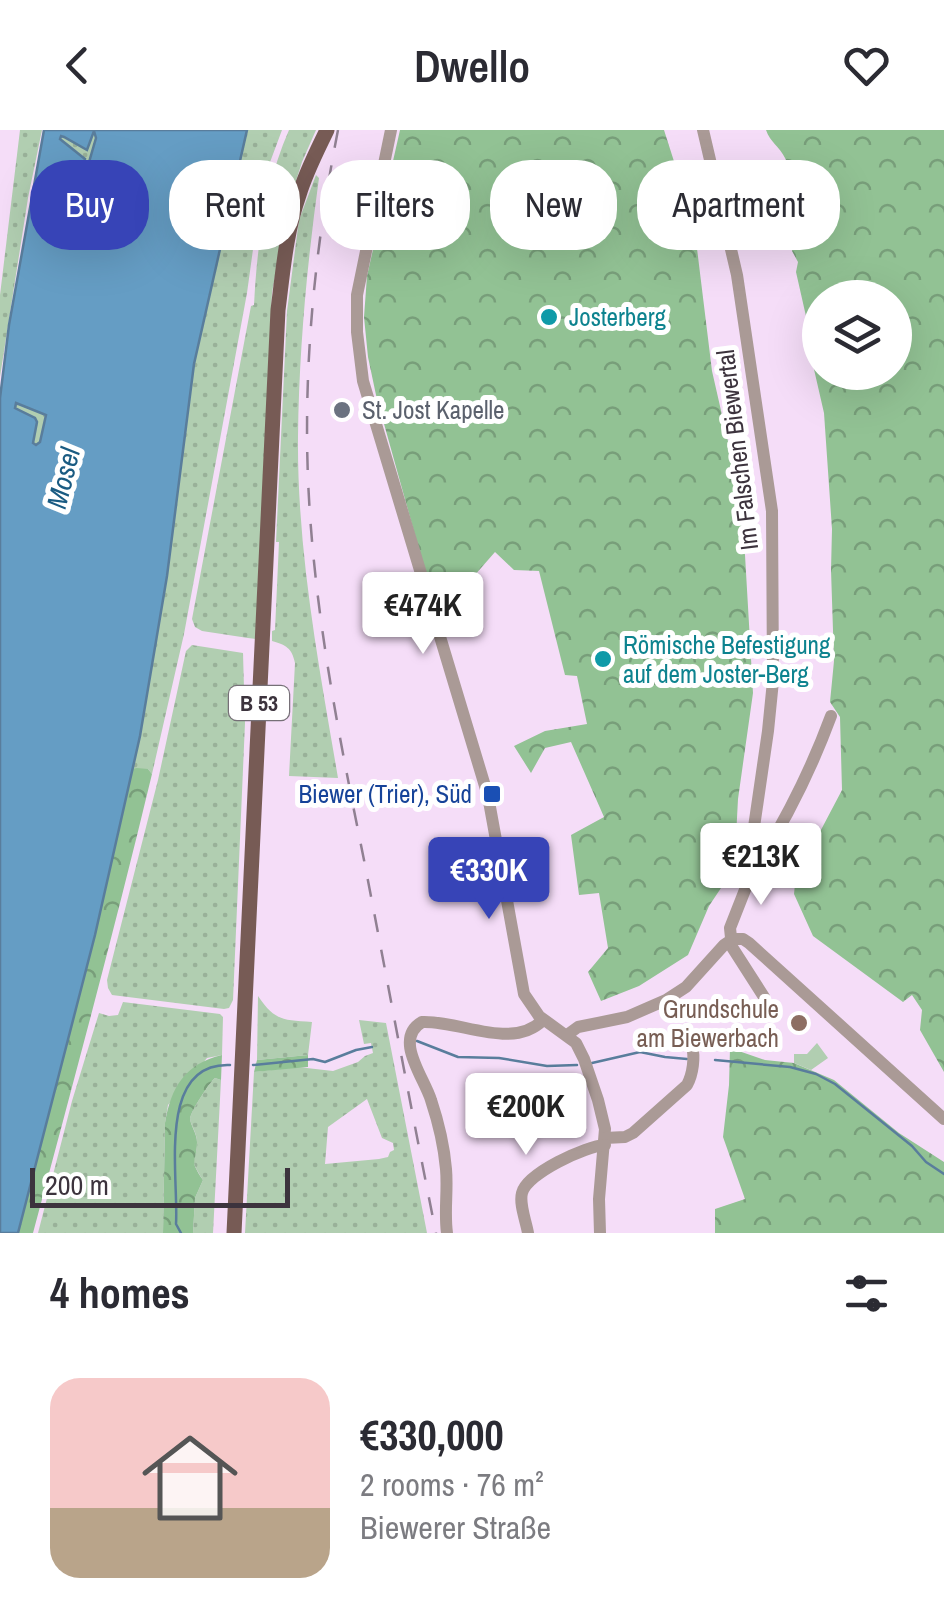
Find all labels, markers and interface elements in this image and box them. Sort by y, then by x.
text: Dwello [414,35,530,96]
icon: back [50,38,105,93]
icon: heart [839,38,894,93]
chip: Buy [30,160,149,250]
chip: Rent [169,160,300,250]
chip: Filters [320,160,470,250]
chip: New [490,160,617,250]
chip: Apartment [637,160,840,250]
map controls [802,280,912,390]
button: layers [802,280,912,390]
place label: Josterberg [569,300,666,334]
marker: Josterberg [538,306,560,328]
street label: Im Falschen Biewertal [708,348,766,552]
place label: St. Jost Kapelle [362,393,504,427]
marker: St. Jost Kapelle [331,399,353,421]
water label: Mosel [37,443,89,512]
pin: €474K [353,572,493,657]
text: €474K [384,583,462,626]
place label: Römische Befestigung auf dem Joster-Berg [623,628,831,691]
marker: Römische Befestigung auf dem Joster-Berg [592,648,614,670]
road number: B 53 [229,686,289,720]
place label: Biewer (Trier), Süd [298,777,472,811]
marker: Biewer (Trier), Süd [481,783,503,805]
pin: €213K [691,823,831,908]
text: €213K [722,834,800,877]
pin: €330K [419,837,559,922]
text: €330K [450,848,528,891]
place label: Grundschule am Biewerbach [637,992,779,1055]
marker: Grundschule am Biewerbach [788,1012,810,1034]
pin: €200K [456,1073,596,1158]
text: €200K [487,1084,565,1127]
scale bar [30,1163,290,1208]
text: 200 m [45,1166,109,1204]
text: 4 homes [50,1265,190,1321]
icon: filters [839,1266,894,1321]
text: €330,000 [360,1407,504,1463]
icon: home [130,1418,250,1538]
text: 2 rooms · 76 m² [360,1463,544,1506]
text: Biewerer Straße [360,1506,551,1549]

